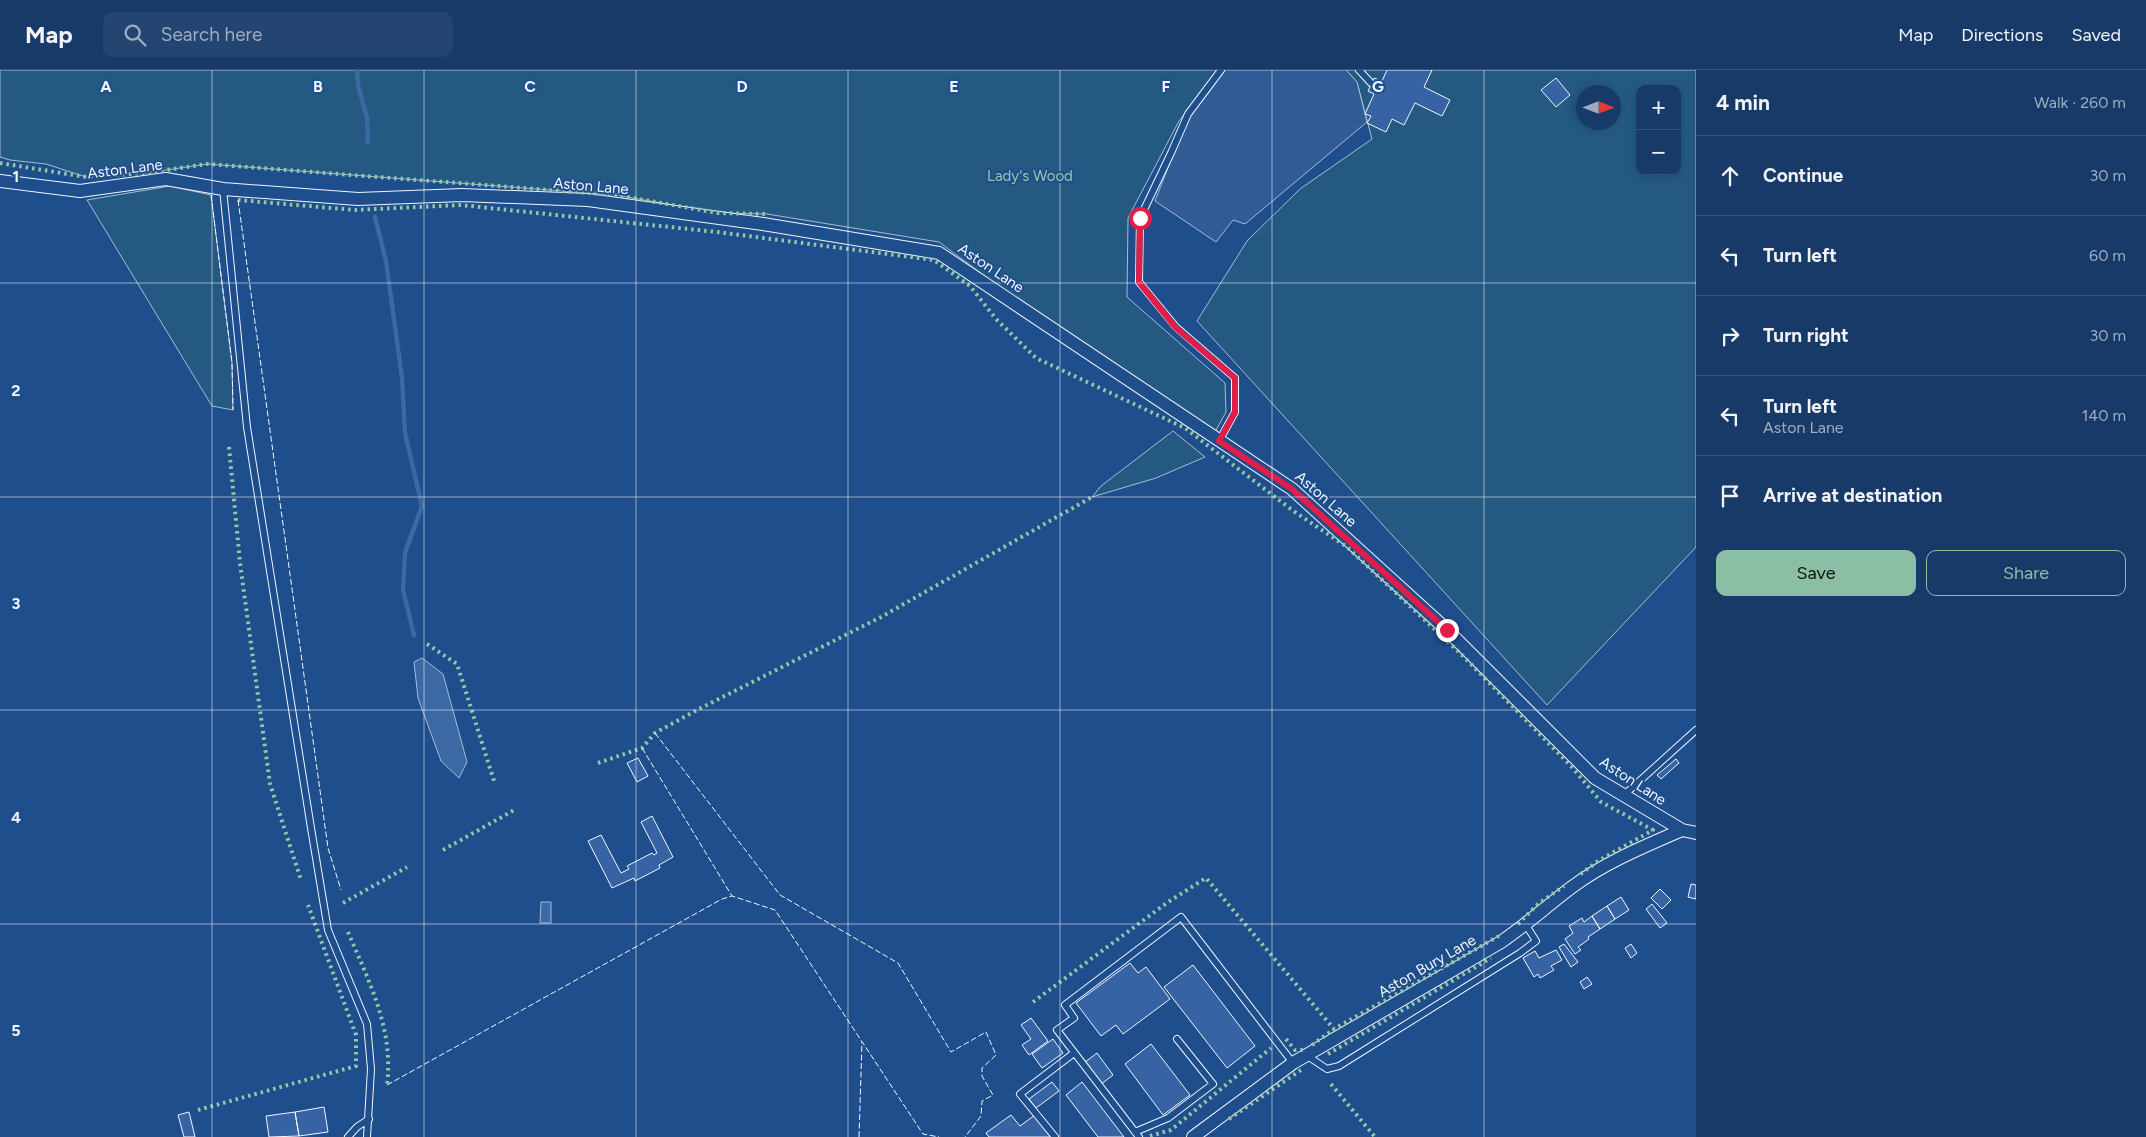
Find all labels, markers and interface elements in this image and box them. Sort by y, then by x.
search box [103,12,453,57]
text: Map [25,20,73,49]
icon: search [121,21,149,49]
text: Search here [161,23,262,46]
text: Map [1898,24,1933,46]
text: Directions [1961,24,2043,46]
text: Saved [2071,24,2121,46]
text: A [100,77,112,96]
text: B [313,77,323,96]
text: C [524,77,536,96]
text: D [736,77,748,96]
text: E [949,77,959,96]
text: F [1162,77,1171,96]
text: G [1372,77,1384,96]
north arrow [1576,85,1621,130]
map controls [1636,85,1681,175]
button: + [1636,85,1681,130]
text: 4 min [1716,90,1770,115]
text: Walk · 260 m [2034,93,2126,112]
button: − [1636,130,1681,175]
street label: Aston Lane [86,155,164,183]
icon: ahead [1716,162,1744,190]
text: Continue [1763,164,1843,187]
text: 30 m [2089,166,2126,185]
text: 1 [13,167,19,186]
park label: Lady's Wood [987,167,1073,185]
street label: Aston Lane [553,174,629,198]
route start [1129,207,1152,230]
street label: Aston Lane [955,239,1027,297]
icon: left [1716,242,1744,270]
text: Turn left [1763,244,1837,267]
text: 60 m [2089,246,2126,265]
icon: right [1716,322,1744,350]
text: Turn right [1763,324,1849,347]
text: 30 m [2089,326,2126,345]
text: 2 [11,381,21,400]
text: Turn left [1763,395,1837,418]
icon: left [1716,402,1744,430]
text: 140 m [2082,406,2126,425]
text: Aston Lane [1763,418,1844,437]
street label: Aston Lane [1292,467,1360,531]
icon: arrive [1716,482,1744,510]
text: Arrive at destination [1763,484,1942,507]
button: Save [1716,550,1916,596]
button: Share [1926,550,2126,596]
text: 3 [12,594,21,613]
route end [1436,619,1459,642]
street label: Aston Lane [1596,753,1670,809]
text: 4 [11,808,21,827]
street label: Aston Bury Lane [1375,931,1479,1001]
text: 5 [11,1021,21,1040]

